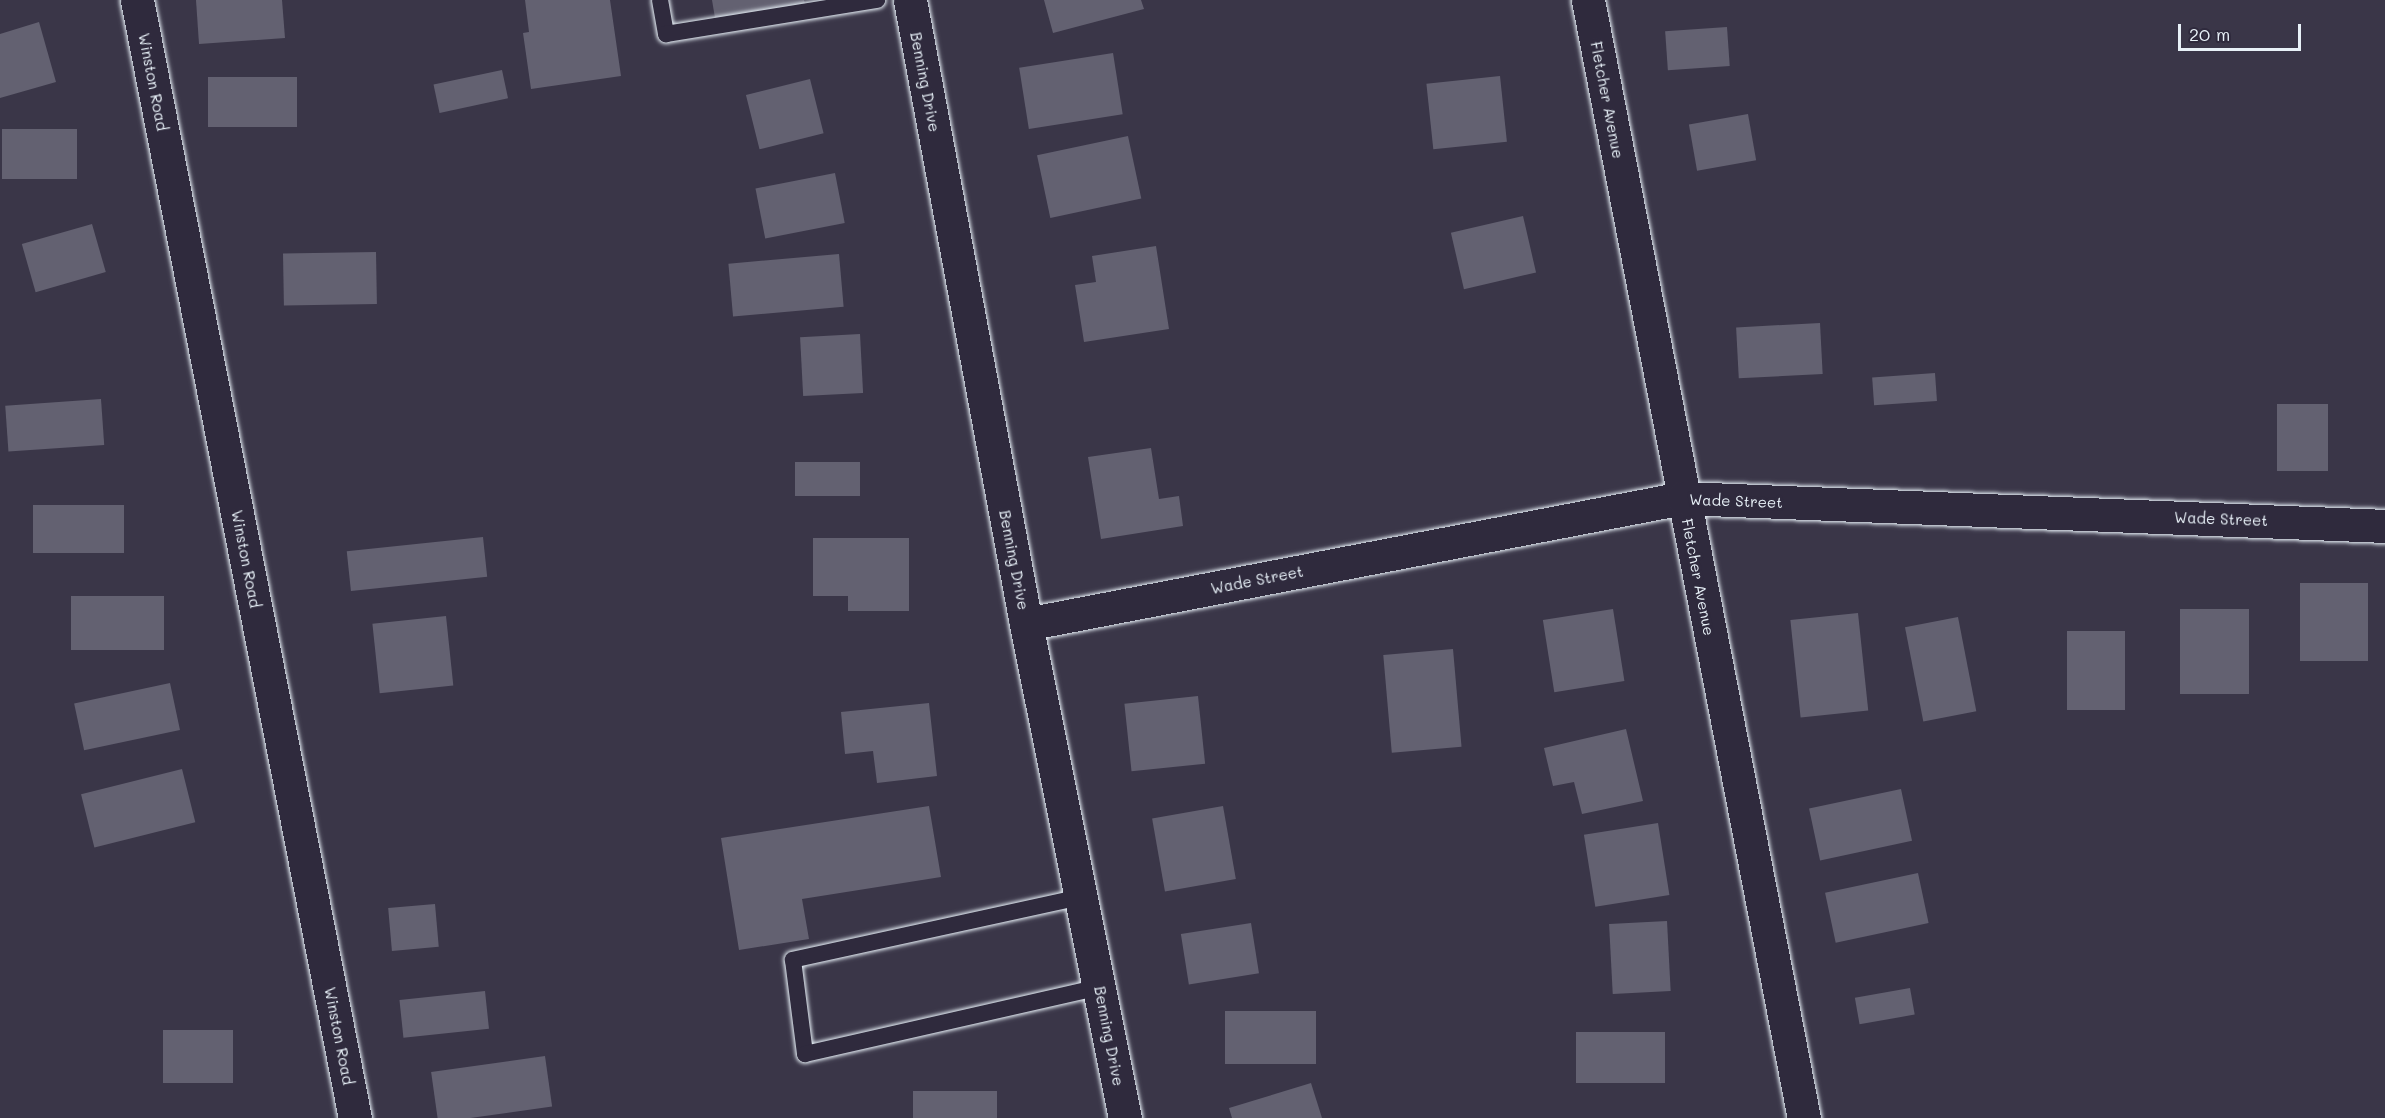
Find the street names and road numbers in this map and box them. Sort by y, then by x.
street label: Benning Drive [907,31,943,133]
street label: Winston Road [135,32,171,132]
street label: Fletcher Avenue [1587,40,1627,160]
street label: Wade Street [1689,490,1783,512]
street label: Wade Street [2174,508,2268,530]
street label: Winston Road [228,509,264,609]
street label: Benning Drive [996,509,1032,611]
street label: Fletcher Avenue [1678,517,1718,637]
street label: Wade Street [1209,562,1305,598]
street label: Benning Drive [1091,985,1127,1087]
street label: Winston Road [321,986,357,1086]

